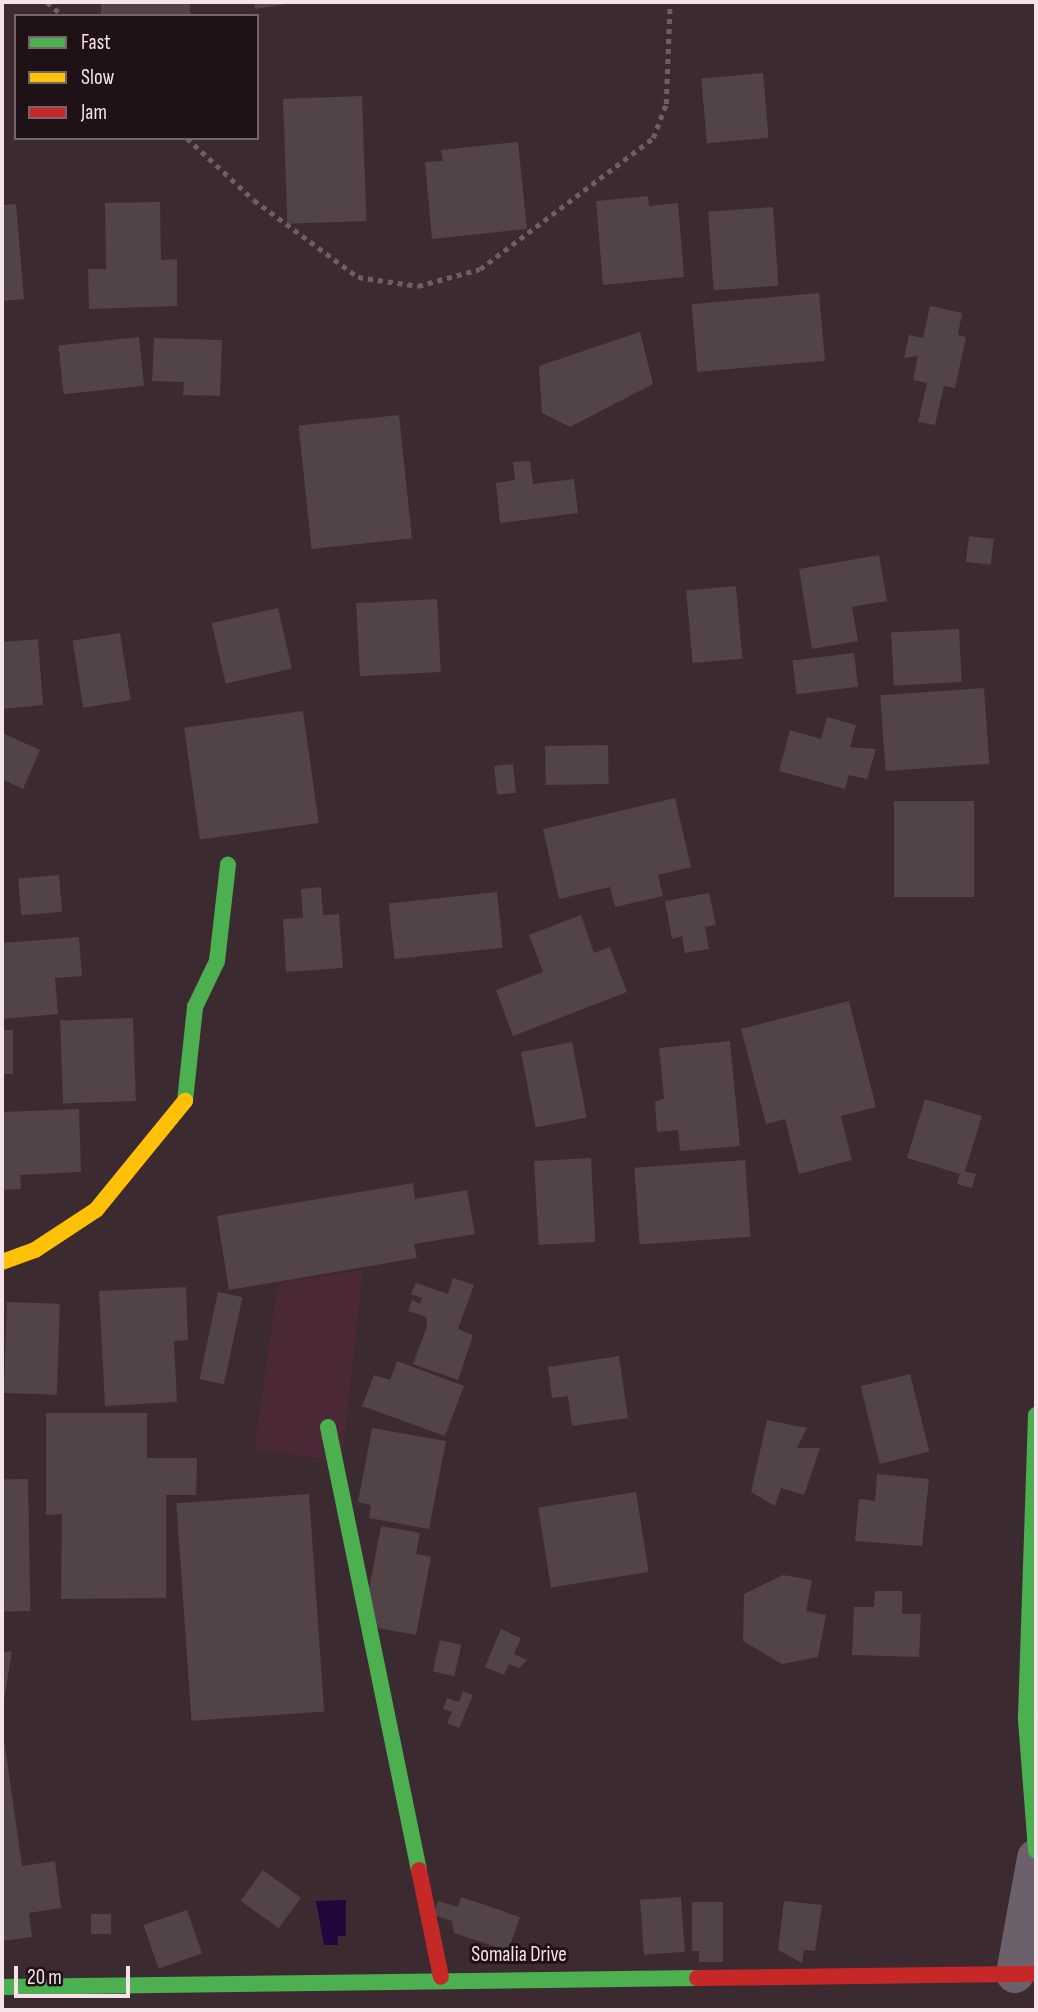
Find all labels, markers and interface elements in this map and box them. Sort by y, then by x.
legend [14,14,259,140]
text: Fast [81,30,111,55]
text: Slow [81,65,114,90]
text: Jam [81,100,107,125]
street label: Somalia Drive [471,1942,567,1968]
scale bar [18,1952,133,1996]
text: 20 m [27,1965,62,1990]

